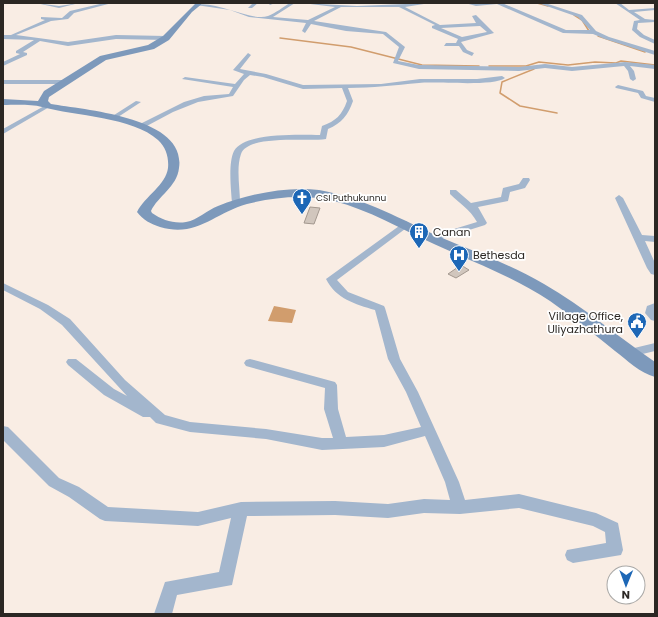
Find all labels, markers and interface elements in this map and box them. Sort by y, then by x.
church icon: CSI Puthukunnu [291,187,313,215]
place label: CSI Puthukunnu [316,192,387,204]
building icon: Canan [408,221,430,249]
place label: Canan [433,224,470,240]
hospital icon: Bethesda [448,244,470,272]
place label: Bethesda [473,247,525,263]
place label: Village Office, Uliyazhathura [547,308,623,337]
public building icon: Village Office, Uliyazhathura [626,311,648,339]
north arrow [606,565,646,605]
text: N [622,587,630,603]

